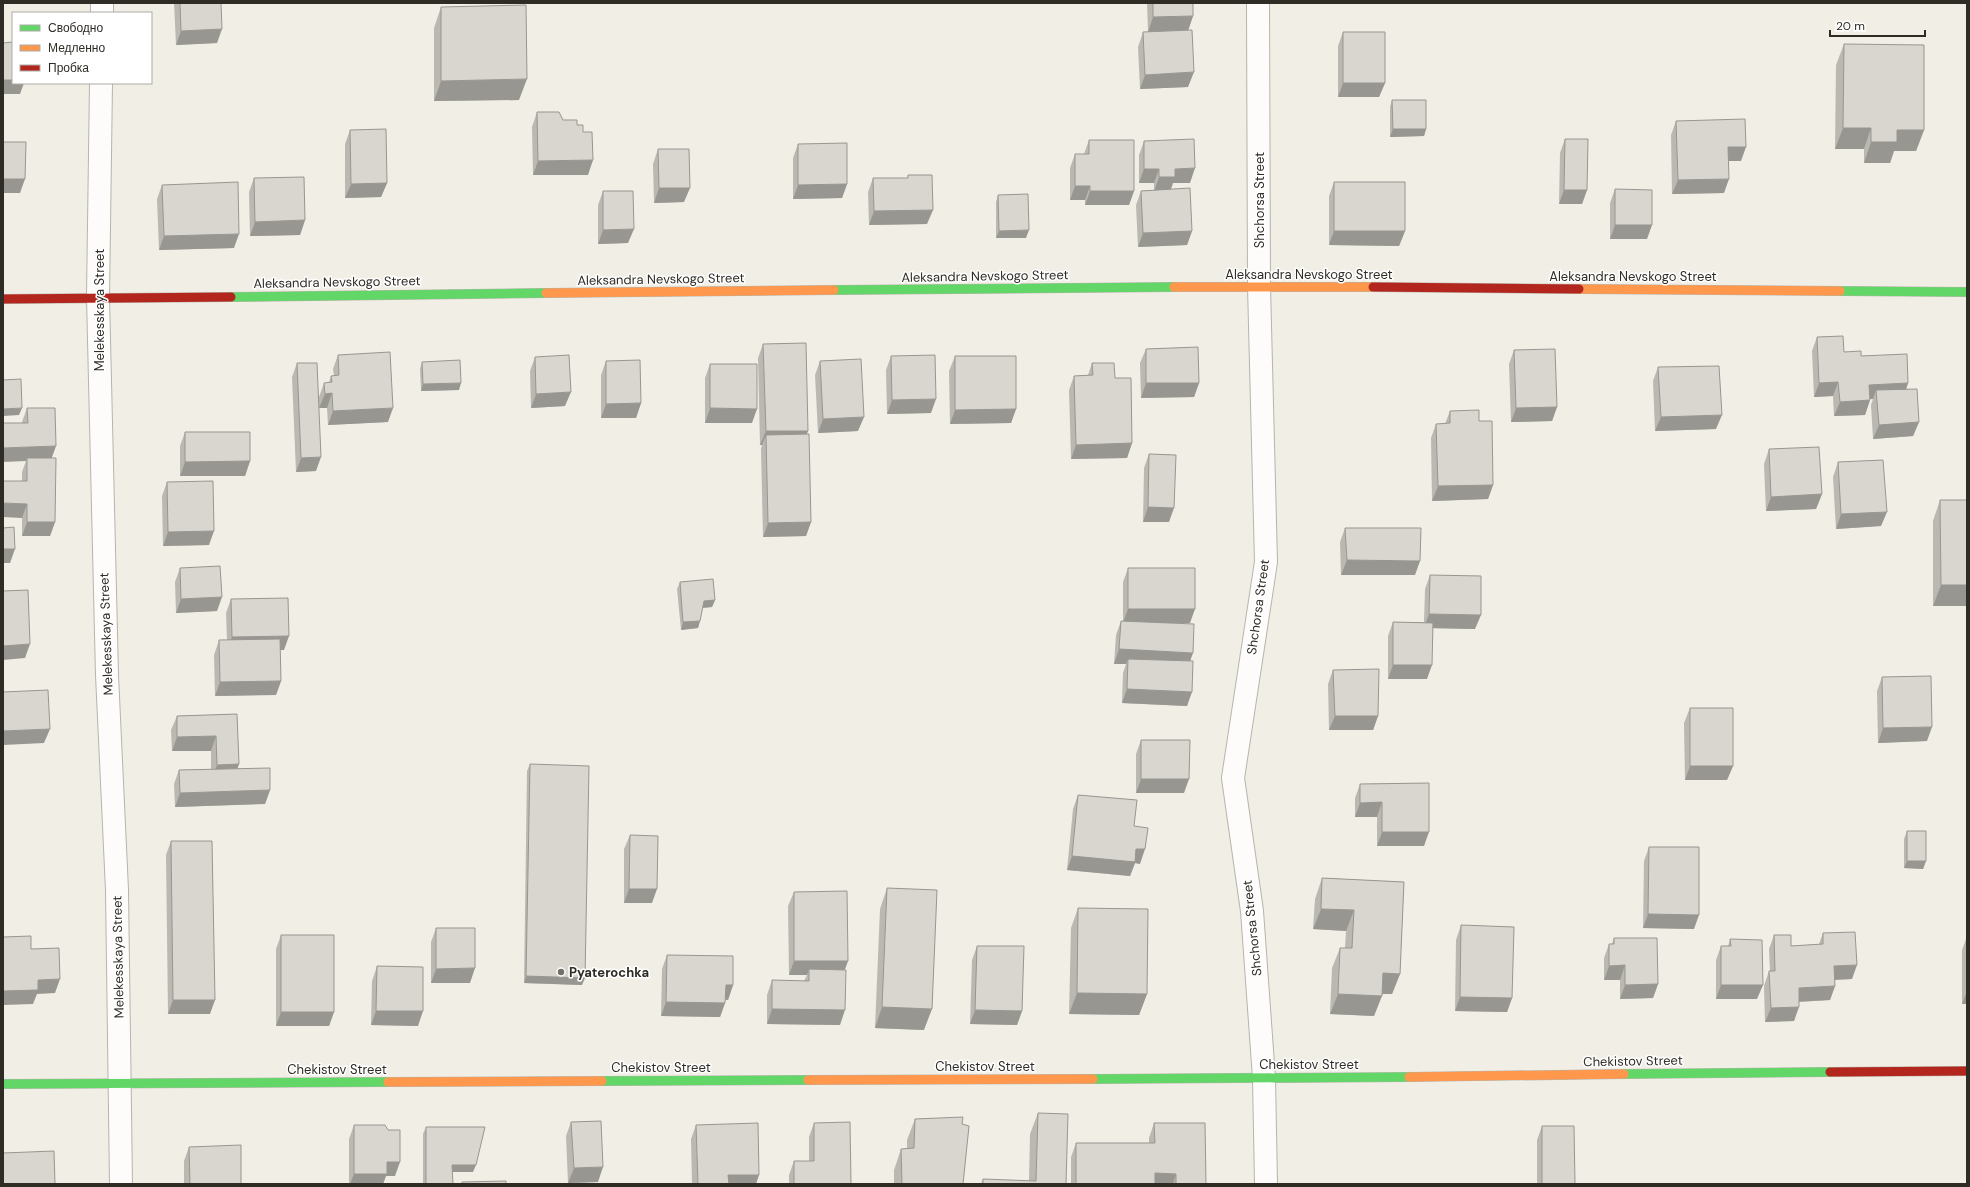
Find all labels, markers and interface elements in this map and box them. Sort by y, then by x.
legend [12,12,152,84]
scale bar [1830,12,1925,38]
text: 20 m [1836,18,1865,34]
text: Свободно [48,20,103,36]
text: Медленно [48,40,105,56]
text: Пробка [48,60,89,76]
street label: Shchorsa Street [1251,152,1268,248]
street label: Melekesskaya Street [91,249,108,371]
street label: Aleksandra Nevskogo Street [901,266,1069,286]
street label: Aleksandra Nevskogo Street [1225,266,1393,283]
street label: Aleksandra Nevskogo Street [1549,268,1717,285]
street label: Aleksandra Nevskogo Street [577,269,745,289]
street label: Aleksandra Nevskogo Street [253,272,421,292]
street label: Shchorsa Street [1243,558,1273,656]
street label: Melekesskaya Street [95,572,117,696]
street label: Shchorsa Street [1239,879,1265,977]
street label: Melekesskaya Street [108,896,128,1018]
place label: Pyaterochka [569,964,649,981]
marker: Pyaterochka [556,967,566,977]
street label: Chekistov Street [1583,1052,1683,1070]
street label: Chekistov Street [1259,1056,1359,1073]
street label: Chekistov Street [935,1058,1035,1075]
street label: Chekistov Street [611,1059,711,1076]
street label: Chekistov Street [287,1061,387,1078]

